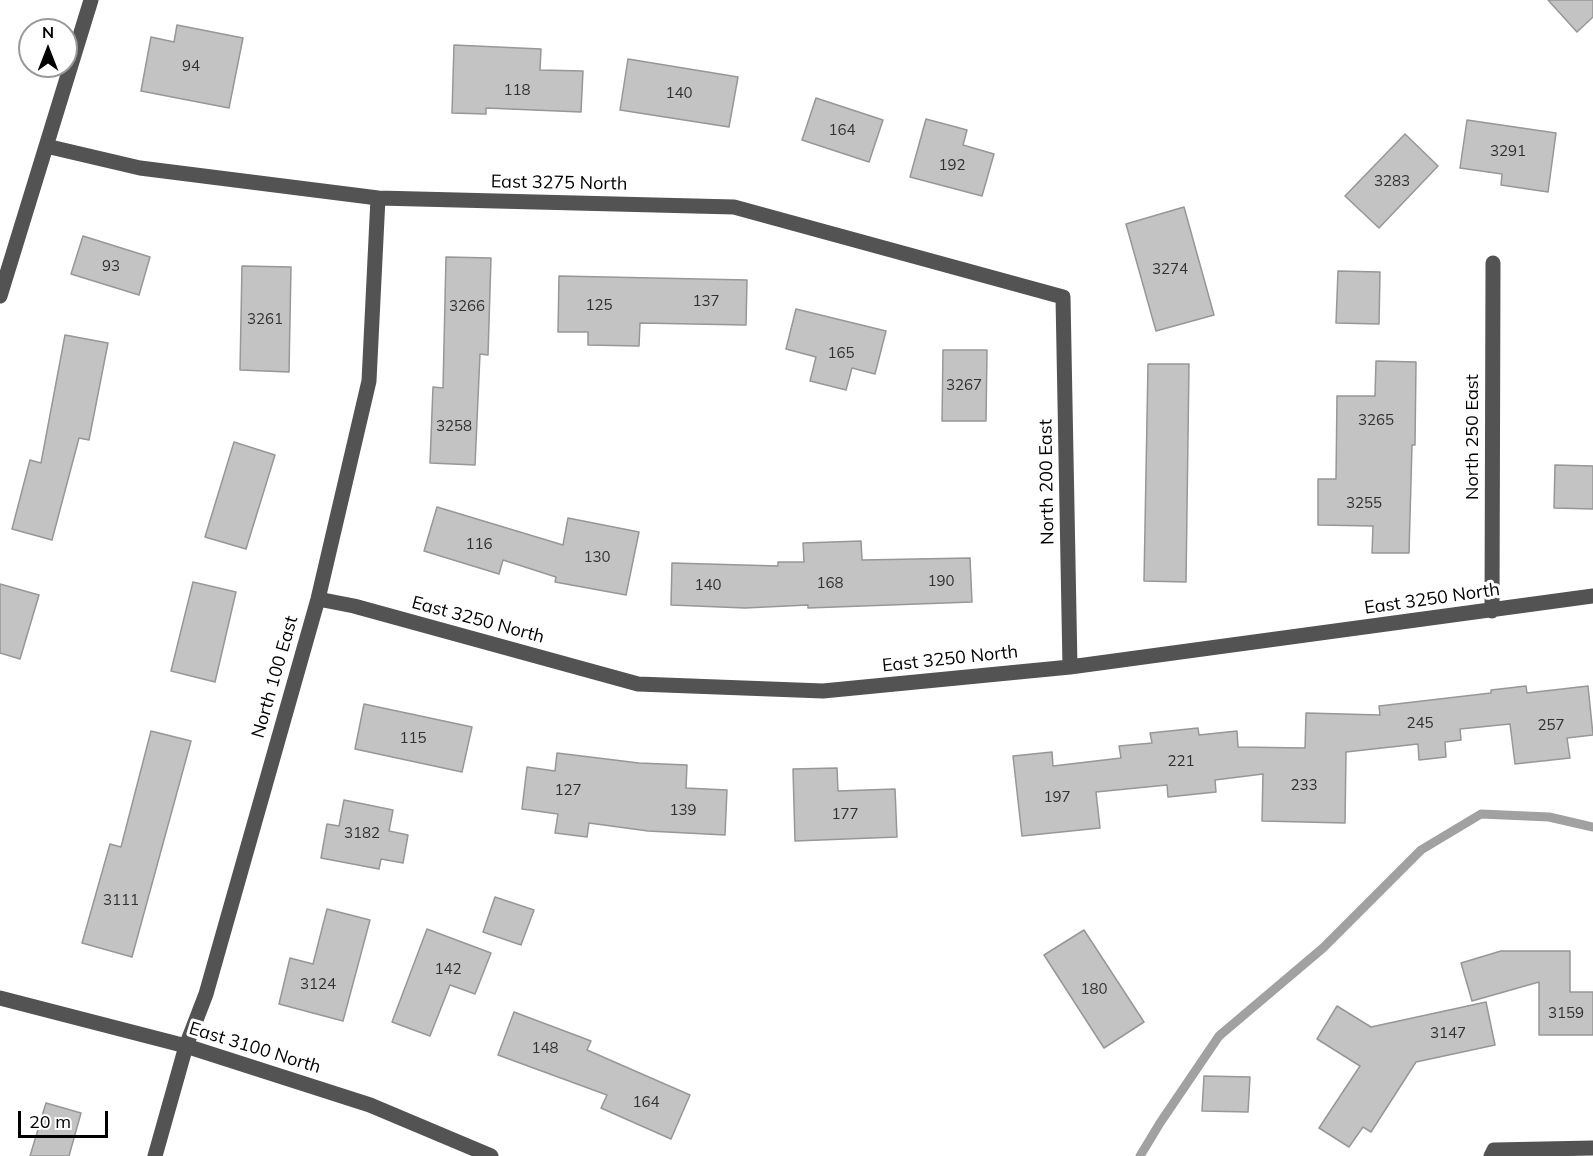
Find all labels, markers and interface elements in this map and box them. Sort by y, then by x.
north arrow [18,18,78,78]
text: N [42,22,54,42]
house number: 94 [182,57,200,75]
house number: 118 [504,81,530,99]
house number: 140 [666,84,692,102]
house number: 164 [829,121,855,139]
house number: 3291 [1490,142,1526,160]
house number: 192 [939,156,965,174]
street label: East 3275 North [491,171,627,195]
house number: 3283 [1374,172,1410,190]
house number: 93 [102,257,120,275]
house number: 3274 [1152,260,1188,278]
house number: 137 [693,292,719,310]
house number: 125 [586,296,612,314]
house number: 3266 [449,297,485,315]
house number: 3261 [247,310,283,328]
house number: 165 [828,344,854,362]
street label: North 250 East [1462,374,1484,500]
house number: 3267 [946,376,982,394]
house number: 3265 [1358,411,1394,429]
house number: 3258 [436,417,472,435]
street label: North 200 East [1035,419,1059,545]
house number: 3255 [1346,494,1382,512]
house number: 116 [466,535,492,553]
house number: 130 [584,548,610,566]
house number: 190 [928,572,954,590]
house number: 168 [817,574,843,592]
house number: 140 [695,576,721,594]
street label: East 3250 North [1363,579,1501,619]
street label: East 3250 North [409,592,547,648]
street label: North 100 East [247,614,303,740]
street label: East 3250 North [881,641,1019,677]
house number: 245 [1407,714,1433,732]
house number: 257 [1538,716,1564,734]
house number: 115 [400,729,426,747]
house number: 221 [1168,752,1194,770]
house number: 233 [1291,776,1317,794]
house number: 127 [555,781,581,799]
house number: 197 [1044,788,1070,806]
house number: 139 [670,801,696,819]
house number: 177 [832,805,858,823]
house number: 3182 [344,824,380,842]
house number: 3111 [103,891,139,909]
house number: 142 [435,960,461,978]
house number: 3124 [300,975,336,993]
house number: 180 [1081,980,1107,998]
house number: 3159 [1548,1004,1584,1022]
street label: East 3100 North [187,1018,323,1078]
house number: 3147 [1430,1024,1466,1042]
house number: 148 [532,1039,558,1057]
house number: 164 [633,1093,659,1111]
scale bar [21,1099,111,1137]
text: 20 m [29,1110,71,1133]

